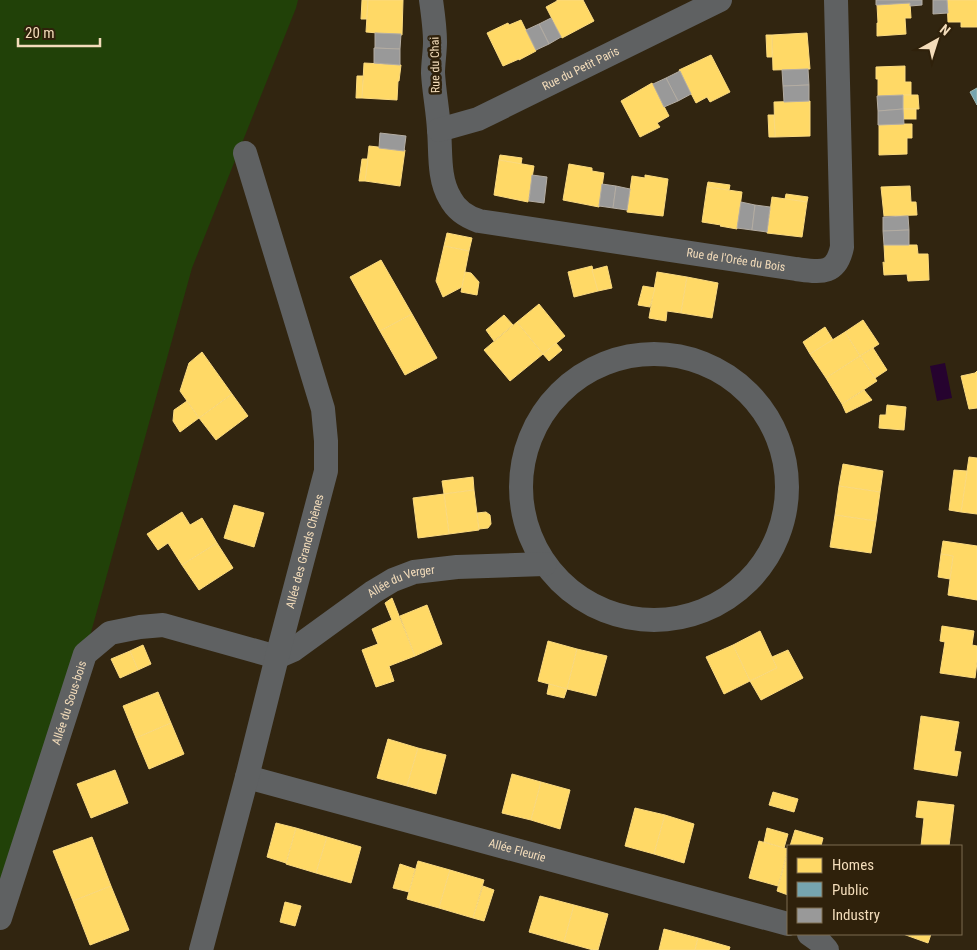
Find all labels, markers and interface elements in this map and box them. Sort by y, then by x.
scale bar [18,15,100,47]
north arrow [912,15,962,65]
text: N [937,21,954,39]
text: 20 m [25,24,55,42]
street label: Rue du Chai [428,37,442,93]
street label: Rue du Petit Paris [540,44,622,93]
street label: Rue de l'Orée du Bois [685,246,786,274]
street label: Allée des Grands Chênes [283,493,327,610]
street label: Allée du Verger [365,563,436,601]
street label: Allée du Sous-bois [49,659,89,747]
street label: Allée Fleurie [487,836,548,865]
legend [787,845,962,935]
text: Homes [832,856,874,874]
text: Public [832,881,869,899]
text: Industry [832,906,880,924]

